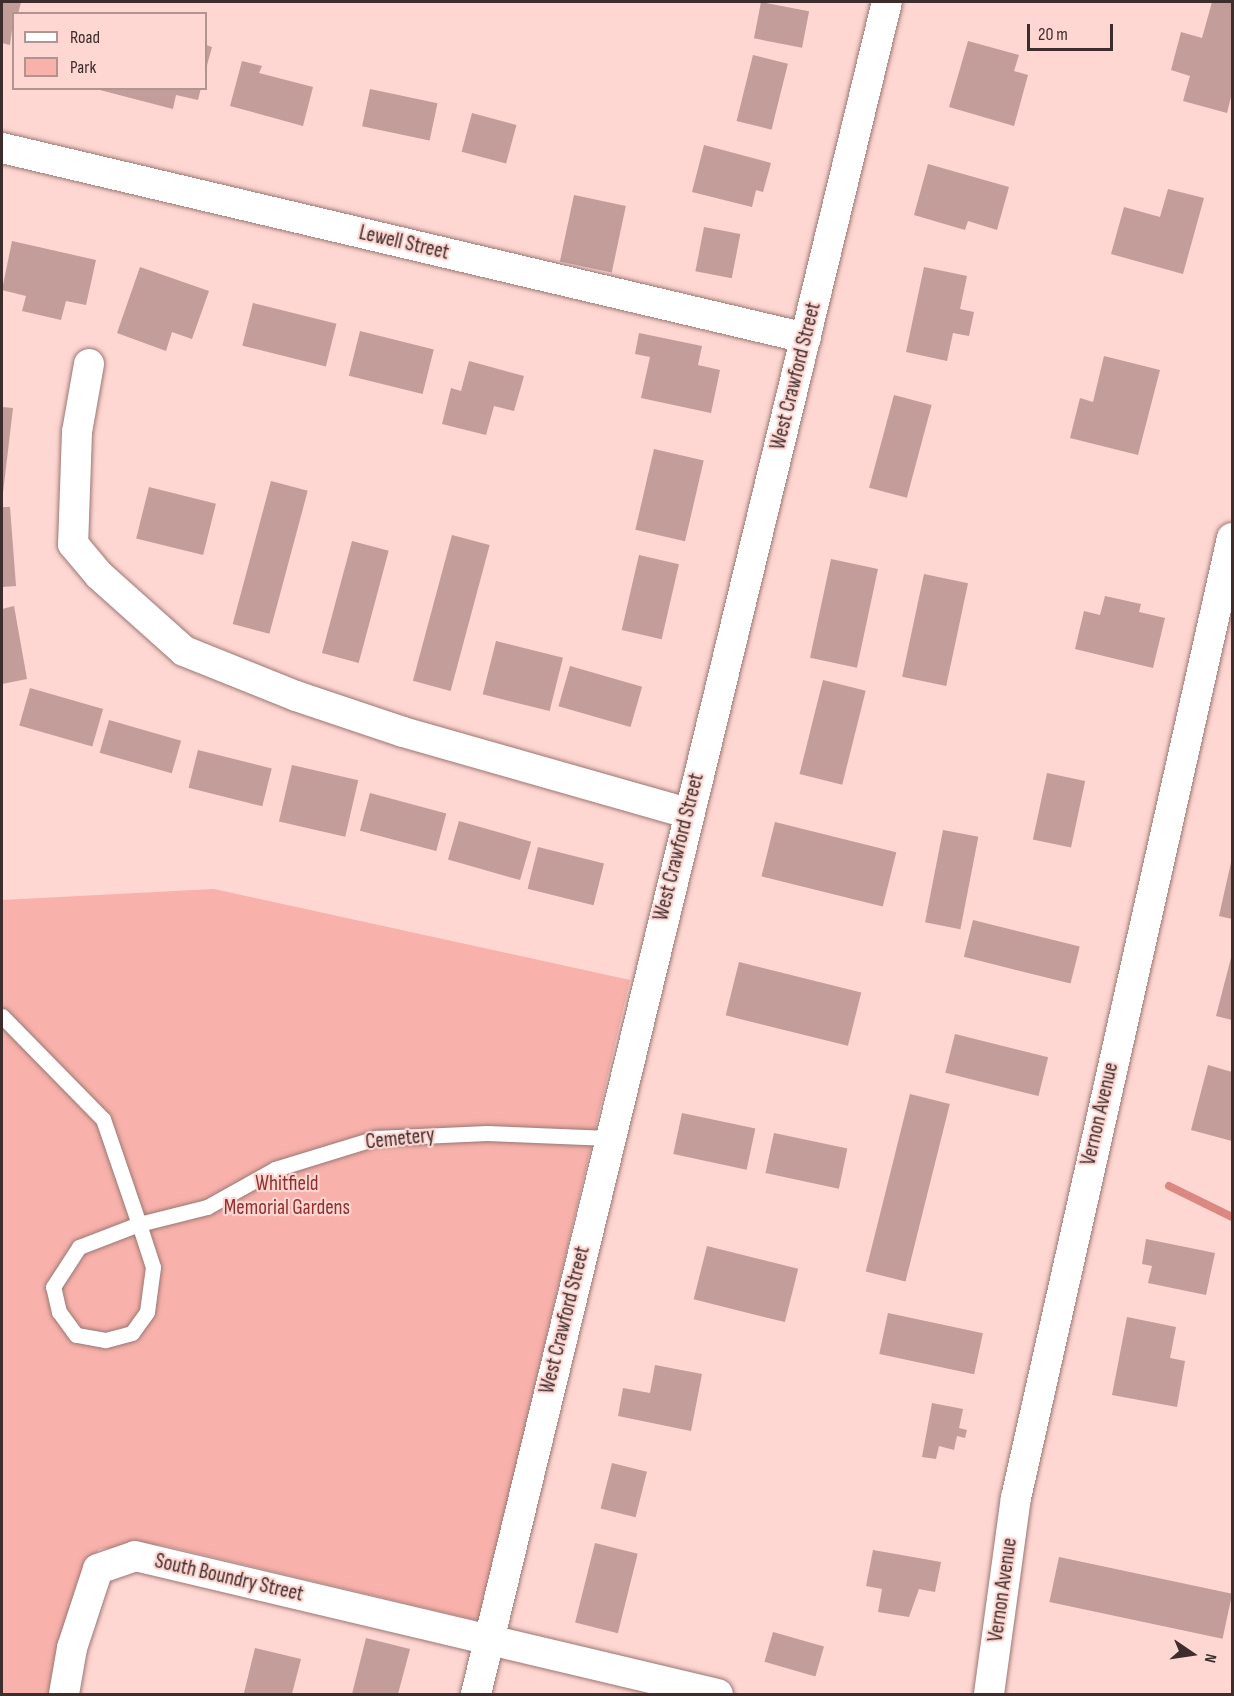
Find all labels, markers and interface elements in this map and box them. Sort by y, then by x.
legend [12,12,207,90]
scale bar [1030,12,1116,50]
text: 20 m [1038,24,1068,45]
text: Road [70,27,100,48]
text: Park [70,57,96,78]
street label: Lewell Street [357,220,451,266]
street label: West Crawford Street [766,300,826,452]
street label: West Crawford Street [649,771,709,923]
street label: Vernon Avenue [1076,1060,1124,1168]
street label: Cemetery [364,1123,436,1155]
park label: Whitfield Memorial Gardens [224,1171,350,1221]
street label: West Crawford Street [535,1244,595,1396]
street label: Vernon Avenue [983,1536,1023,1644]
street label: South Boundry Street [152,1549,306,1607]
north arrow [1162,1624,1222,1684]
text: N [1200,1652,1220,1664]

